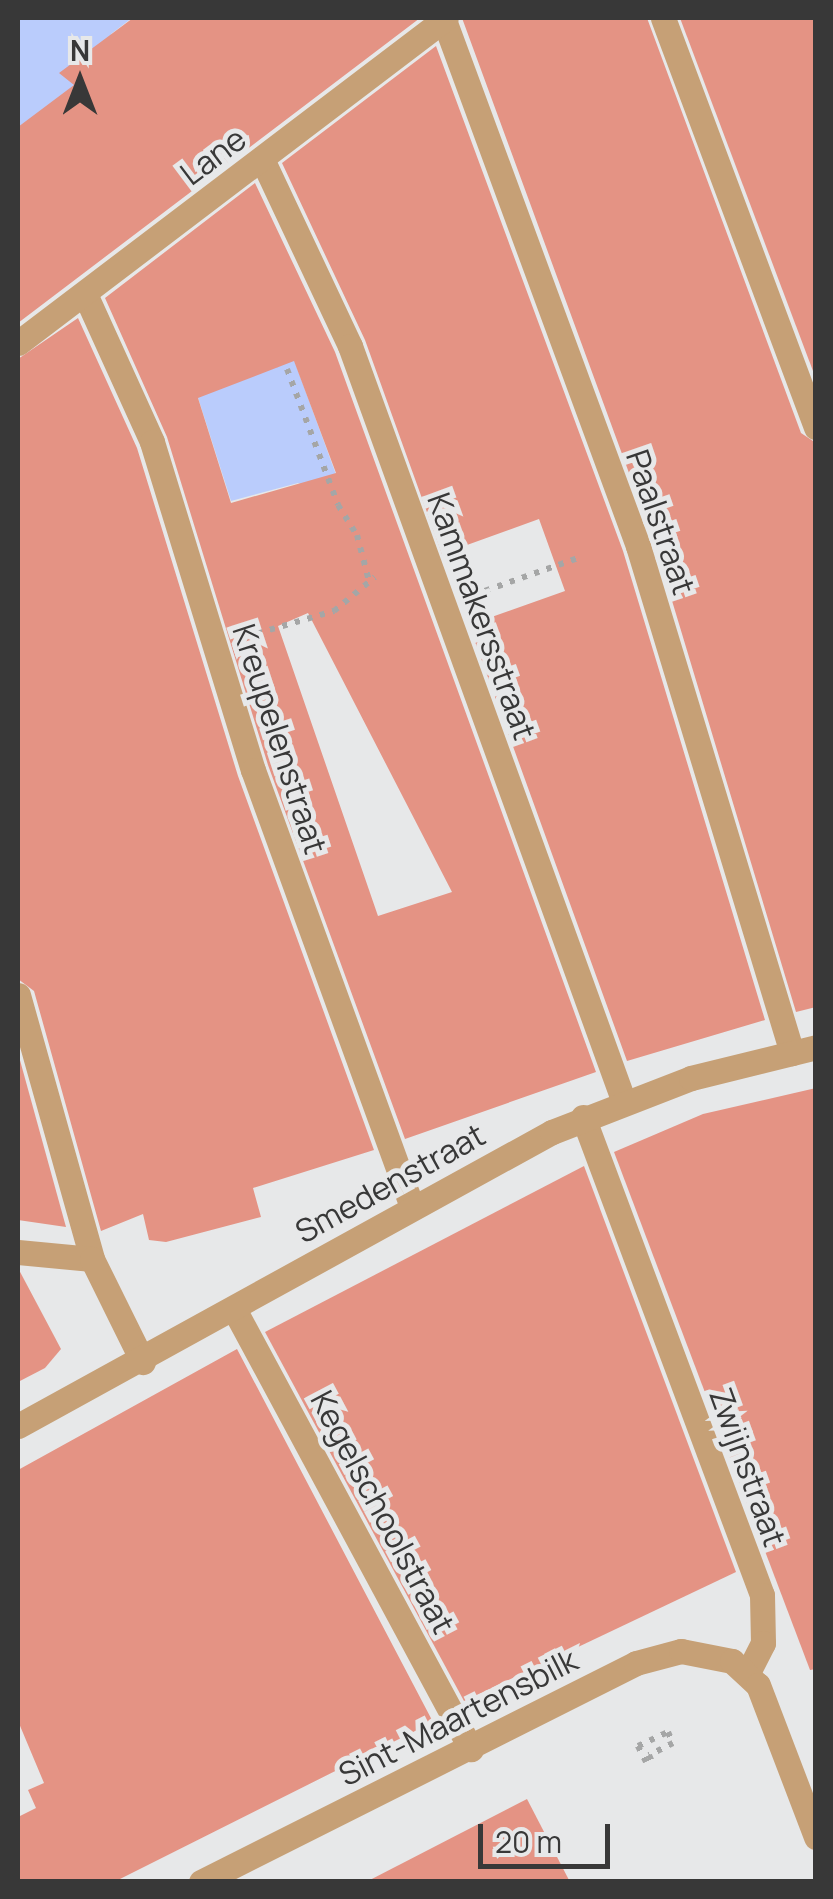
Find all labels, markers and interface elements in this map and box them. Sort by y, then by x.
north arrow [30,30,130,130]
text: N [70,31,90,69]
street label: Lane [173,119,253,193]
street label: Paalstraat [618,445,704,599]
street label: Kammakersstraat [420,487,544,745]
street label: Kreupelenstraat [225,619,335,859]
street label: Smedenstraat [289,1115,491,1251]
street label: Zwijnstraat [702,1383,794,1551]
street label: Kegelschoolstraat [303,1384,463,1640]
street label: Sint-Maartensbilk [332,1640,584,1794]
scale bar [483,1804,616,1866]
text: 20 m [495,1821,562,1862]

